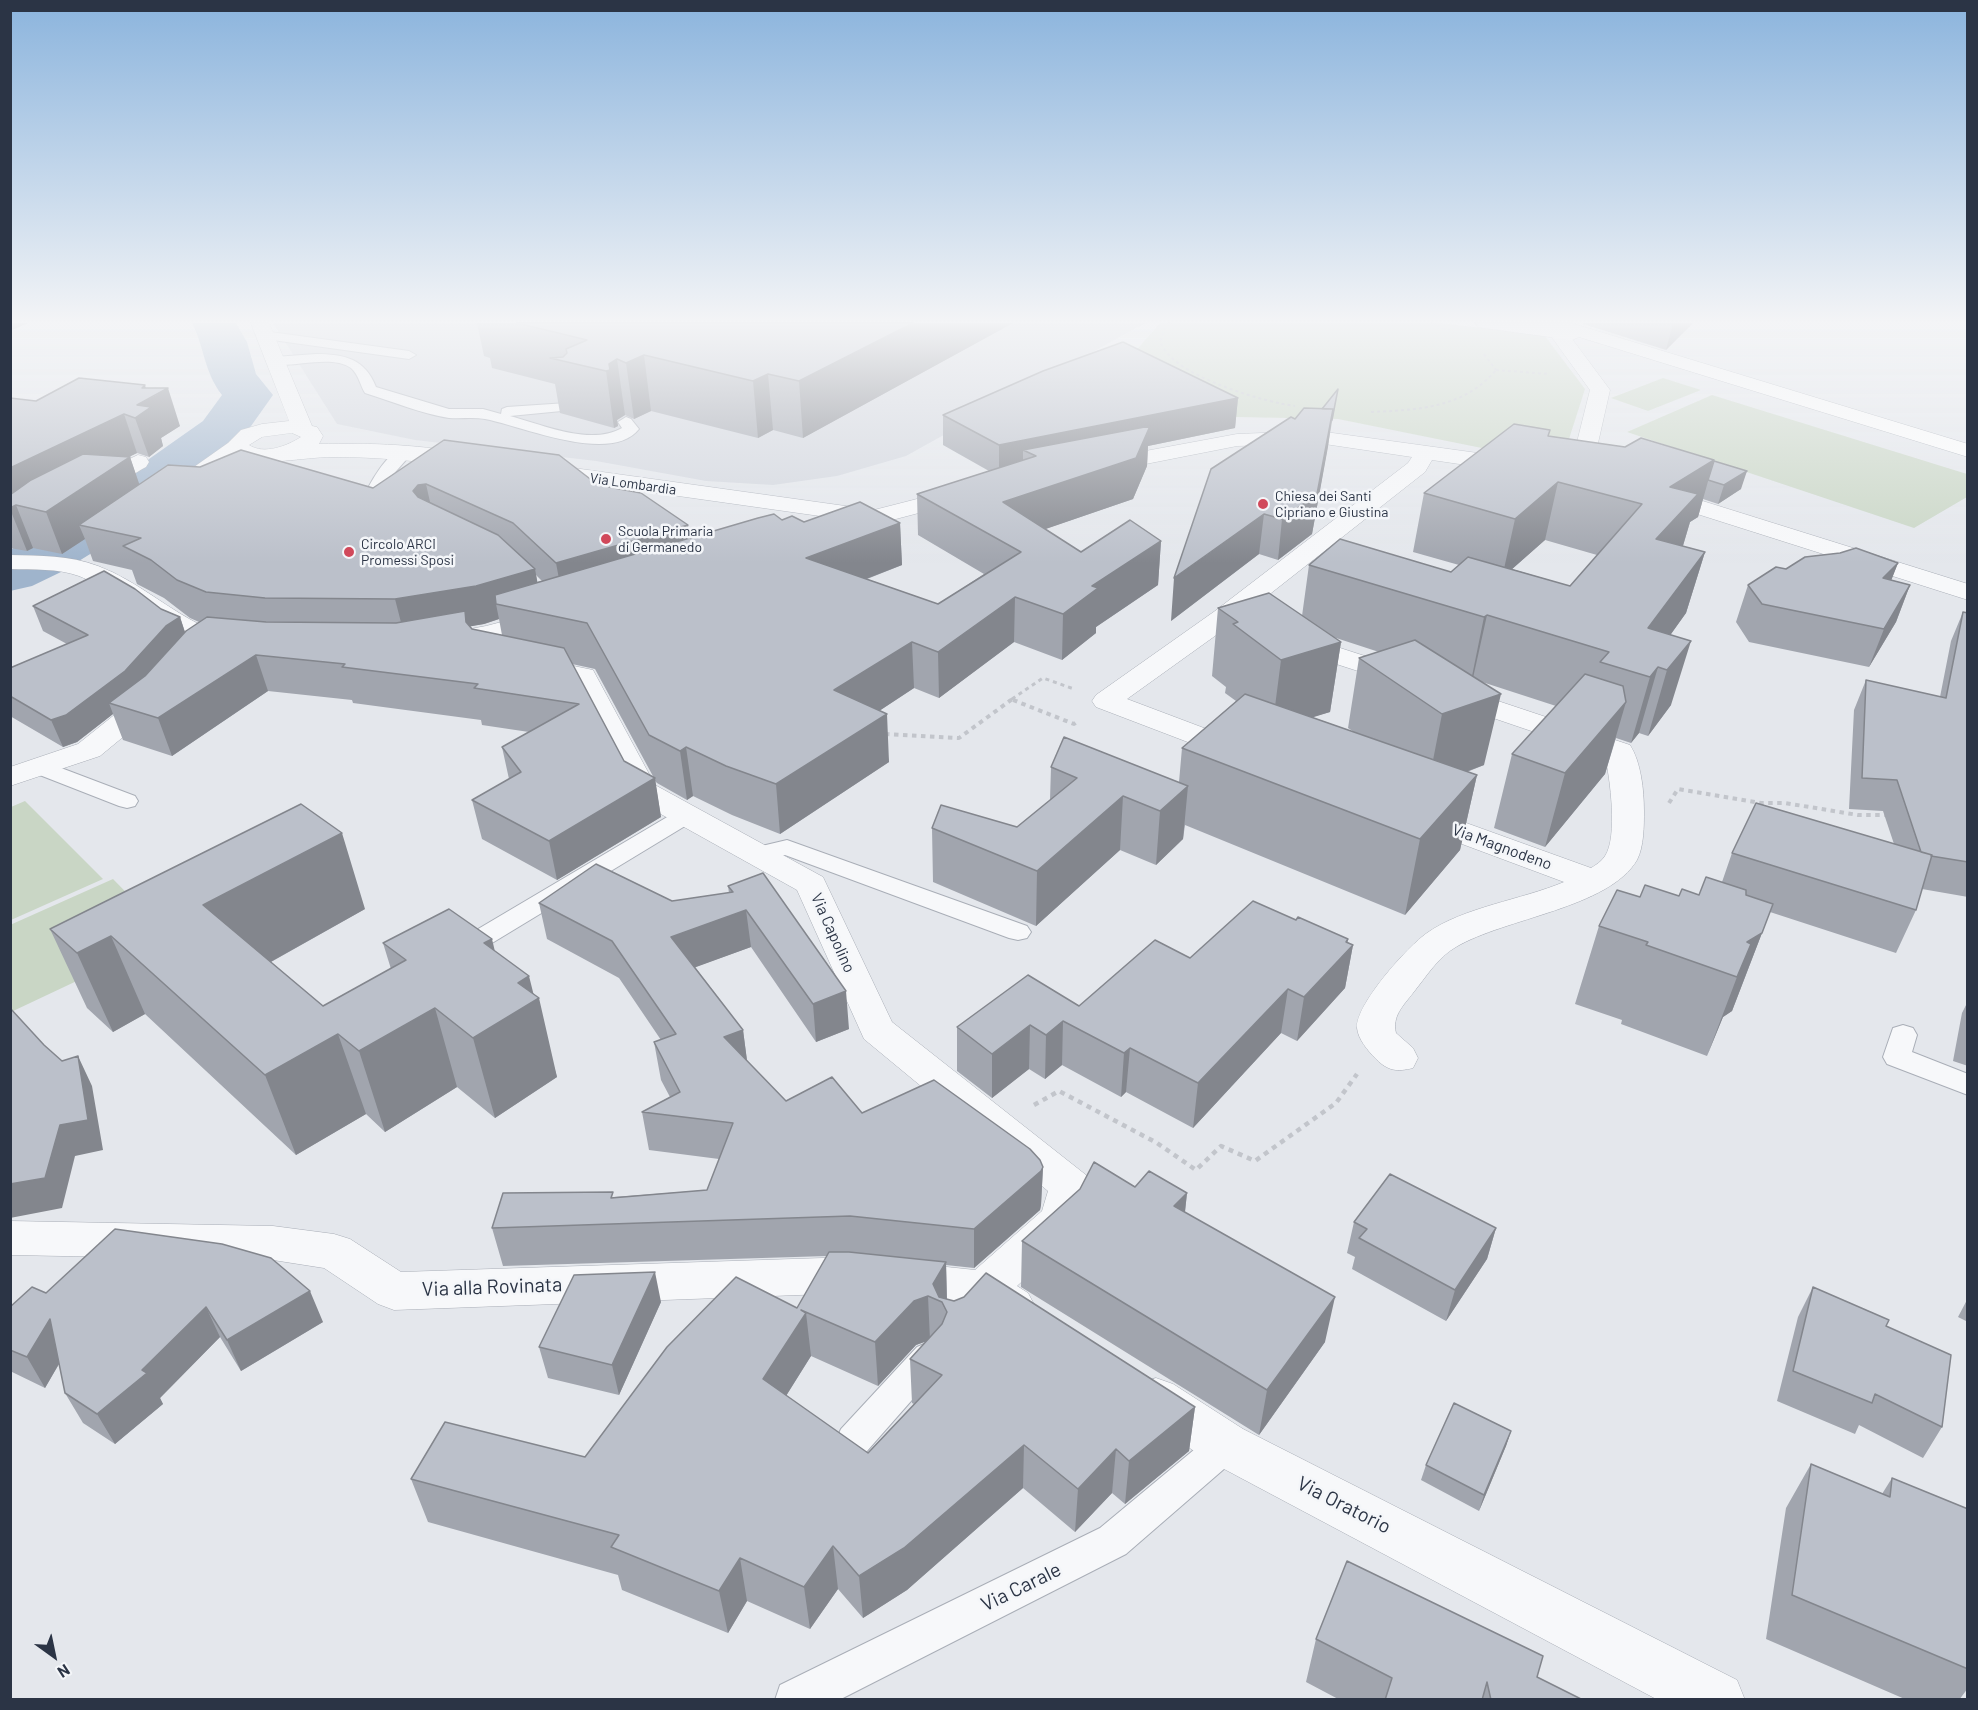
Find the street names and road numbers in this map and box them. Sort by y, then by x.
street label: Via Lombardia [589,470,677,498]
street label: Via Magnodeno [1449,820,1555,874]
street label: Via Capolino [807,890,859,976]
street label: Via alla Rovinata [421,1273,563,1301]
street label: Via Oratorio [1293,1471,1395,1539]
street label: Via Carale [977,1557,1065,1617]

